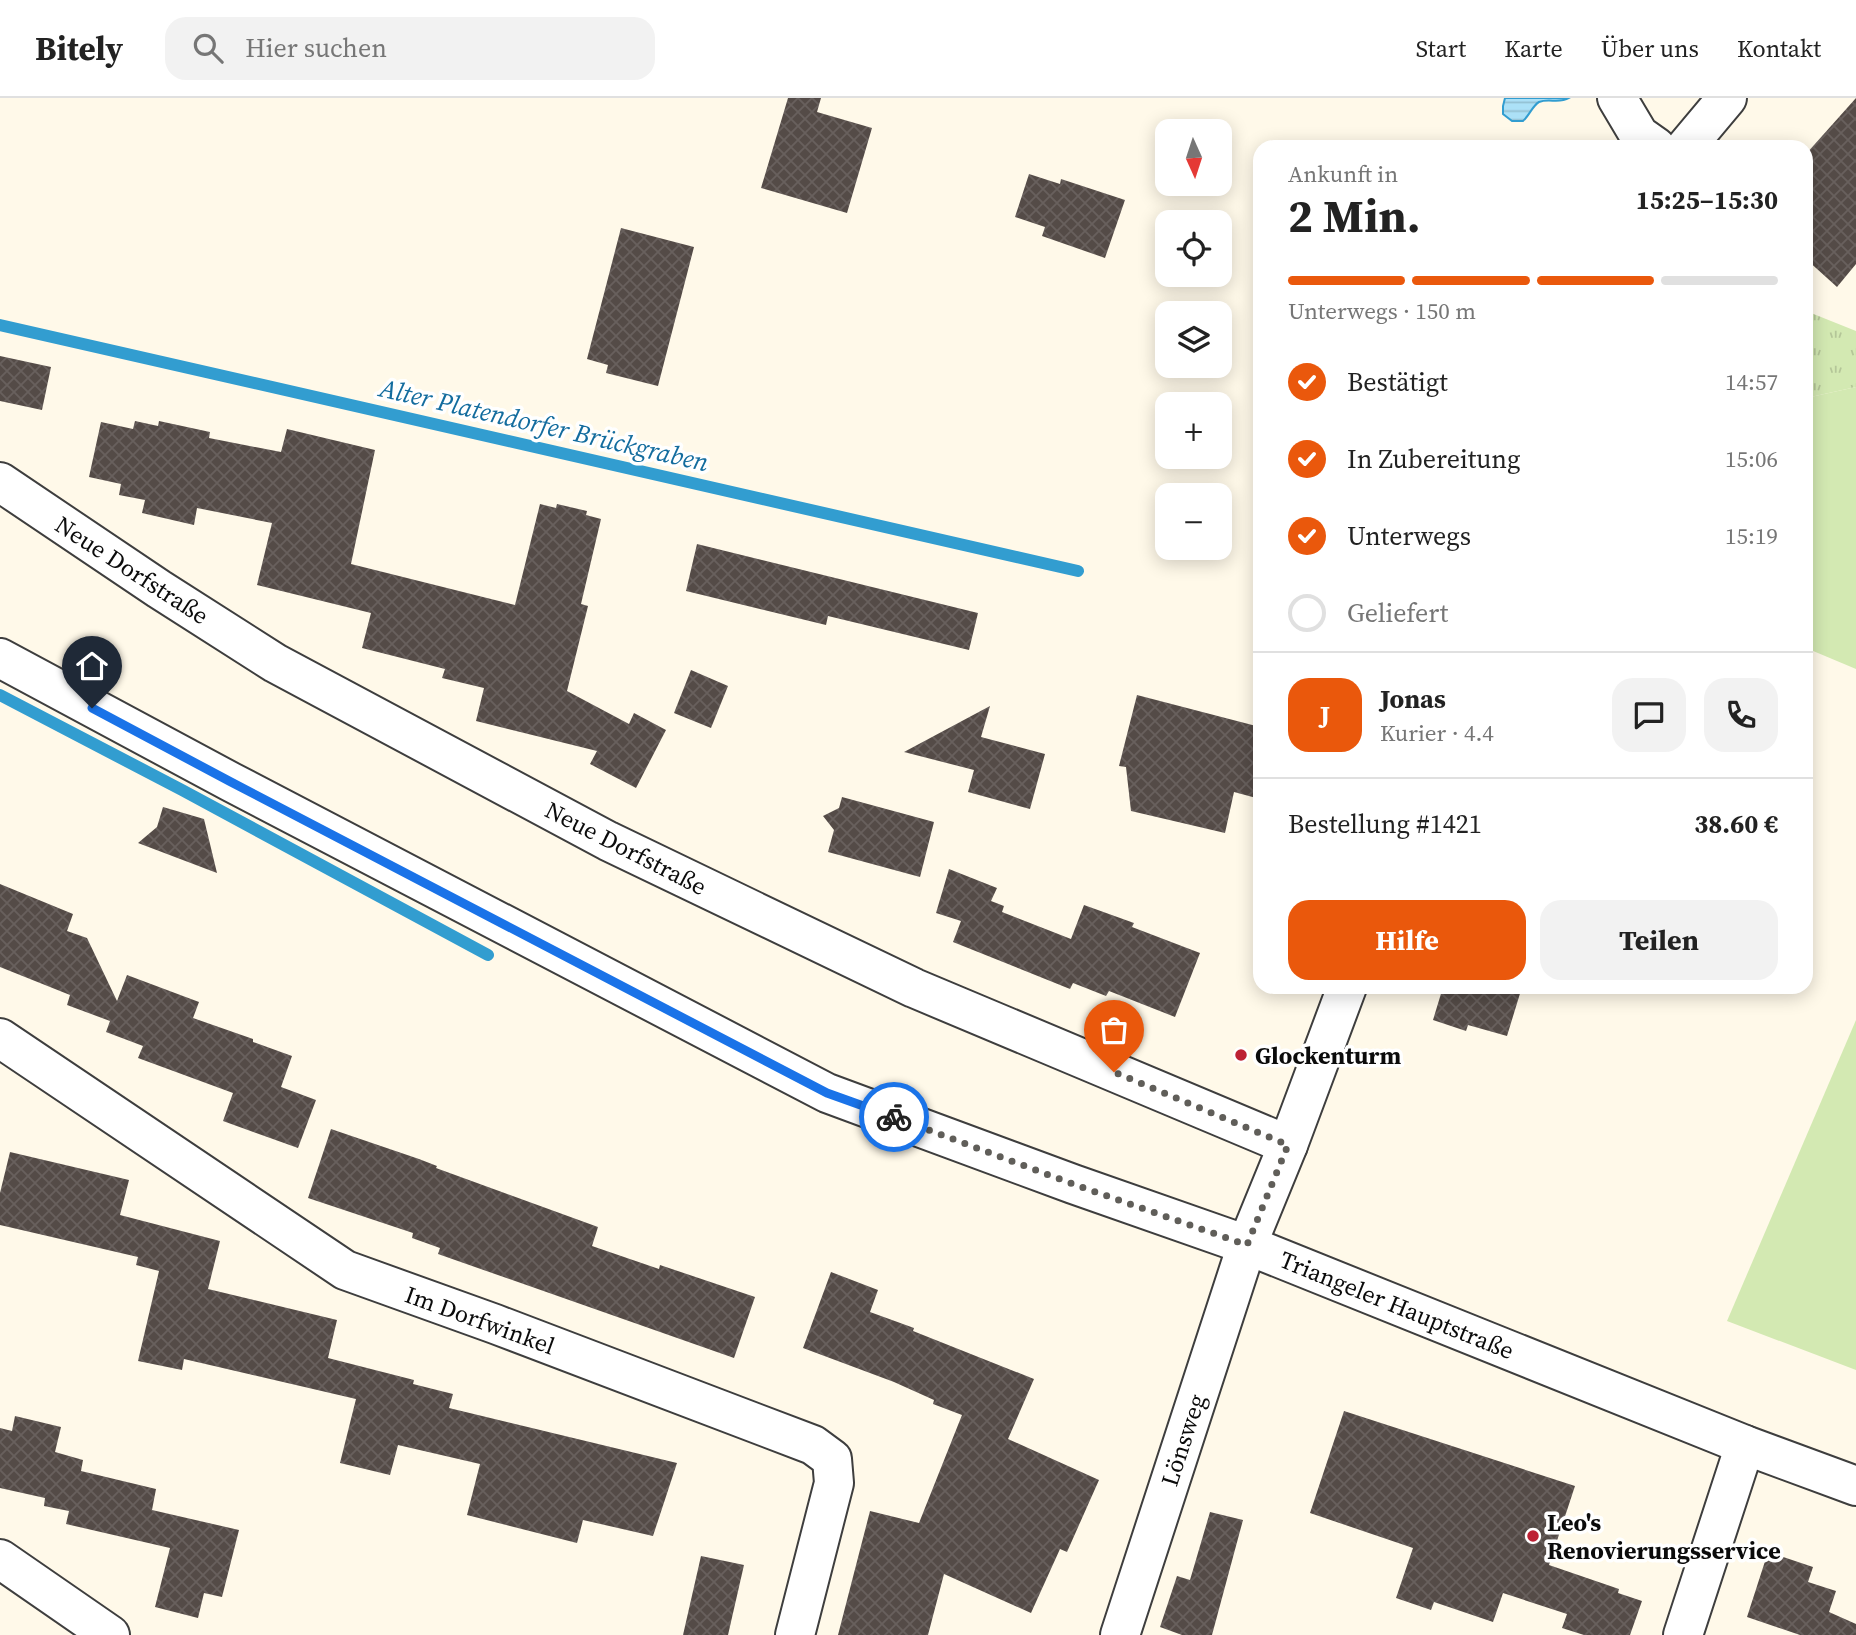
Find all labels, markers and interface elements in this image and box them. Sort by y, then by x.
search box [165,17,655,80]
text: Bitely [35,26,123,71]
icon: search [189,29,227,67]
text: Hier suchen [245,30,387,66]
text: Start [1416,32,1466,65]
text: Karte [1504,32,1563,65]
text: Über uns [1601,32,1699,65]
text: Kontakt [1737,32,1821,65]
north arrow [1155,119,1232,196]
map controls [1155,119,1232,560]
text: Ankunft in [1288,158,1398,190]
text: 15:25–15:30 [1636,182,1778,218]
text: 2 Min. [1288,184,1421,247]
button: locate [1155,210,1232,287]
text: Unterwegs · 150 m [1288,295,1476,327]
button: layers [1155,301,1232,378]
icon: check [1288,363,1326,401]
text: Bestätigt [1347,364,1448,400]
text: 14:57 [1725,366,1778,398]
water label: Alter Platendorfer Brückgraben [374,369,712,480]
button: + [1155,392,1232,469]
icon: check [1288,440,1326,478]
text: In Zubereitung [1347,441,1521,477]
text: 15:06 [1725,443,1778,475]
button: − [1155,483,1232,560]
street label: Neue Dorfstraße [49,508,215,632]
icon: check [1288,517,1326,555]
text: Unterwegs [1347,518,1471,554]
text: 15:19 [1725,520,1778,552]
text: Geliefert [1347,595,1448,631]
pin [62,636,122,708]
icon: home [73,647,111,685]
button: chat [1612,678,1686,752]
button: phone [1704,678,1778,752]
text: Jonas [1380,681,1446,717]
text: J [1320,697,1330,733]
text: Kurier · 4.4 [1380,717,1494,749]
street label: Neue Dorfstraße [540,793,712,903]
text: Bestellung #1421 [1288,806,1482,842]
text: 38.60 € [1694,806,1778,842]
button: Hilfe [1288,900,1526,980]
button: Teilen [1540,900,1778,980]
pin [1084,1000,1144,1072]
icon: bag [1095,1011,1133,1049]
place label: Glockenturm [1255,1039,1401,1072]
marker: Glockenturm [1233,1047,1249,1063]
courier [859,1082,929,1152]
icon: bike [875,1098,913,1136]
street label: Triangeler Hauptstraße [1275,1243,1519,1367]
street label: Im Dorfwinkel [401,1278,559,1362]
street label: Lönsweg [1153,1390,1213,1490]
place label: Leo's Renovierungsservice [1547,1506,1781,1567]
marker: Leo's Renovierungsservice [1525,1528,1541,1544]

